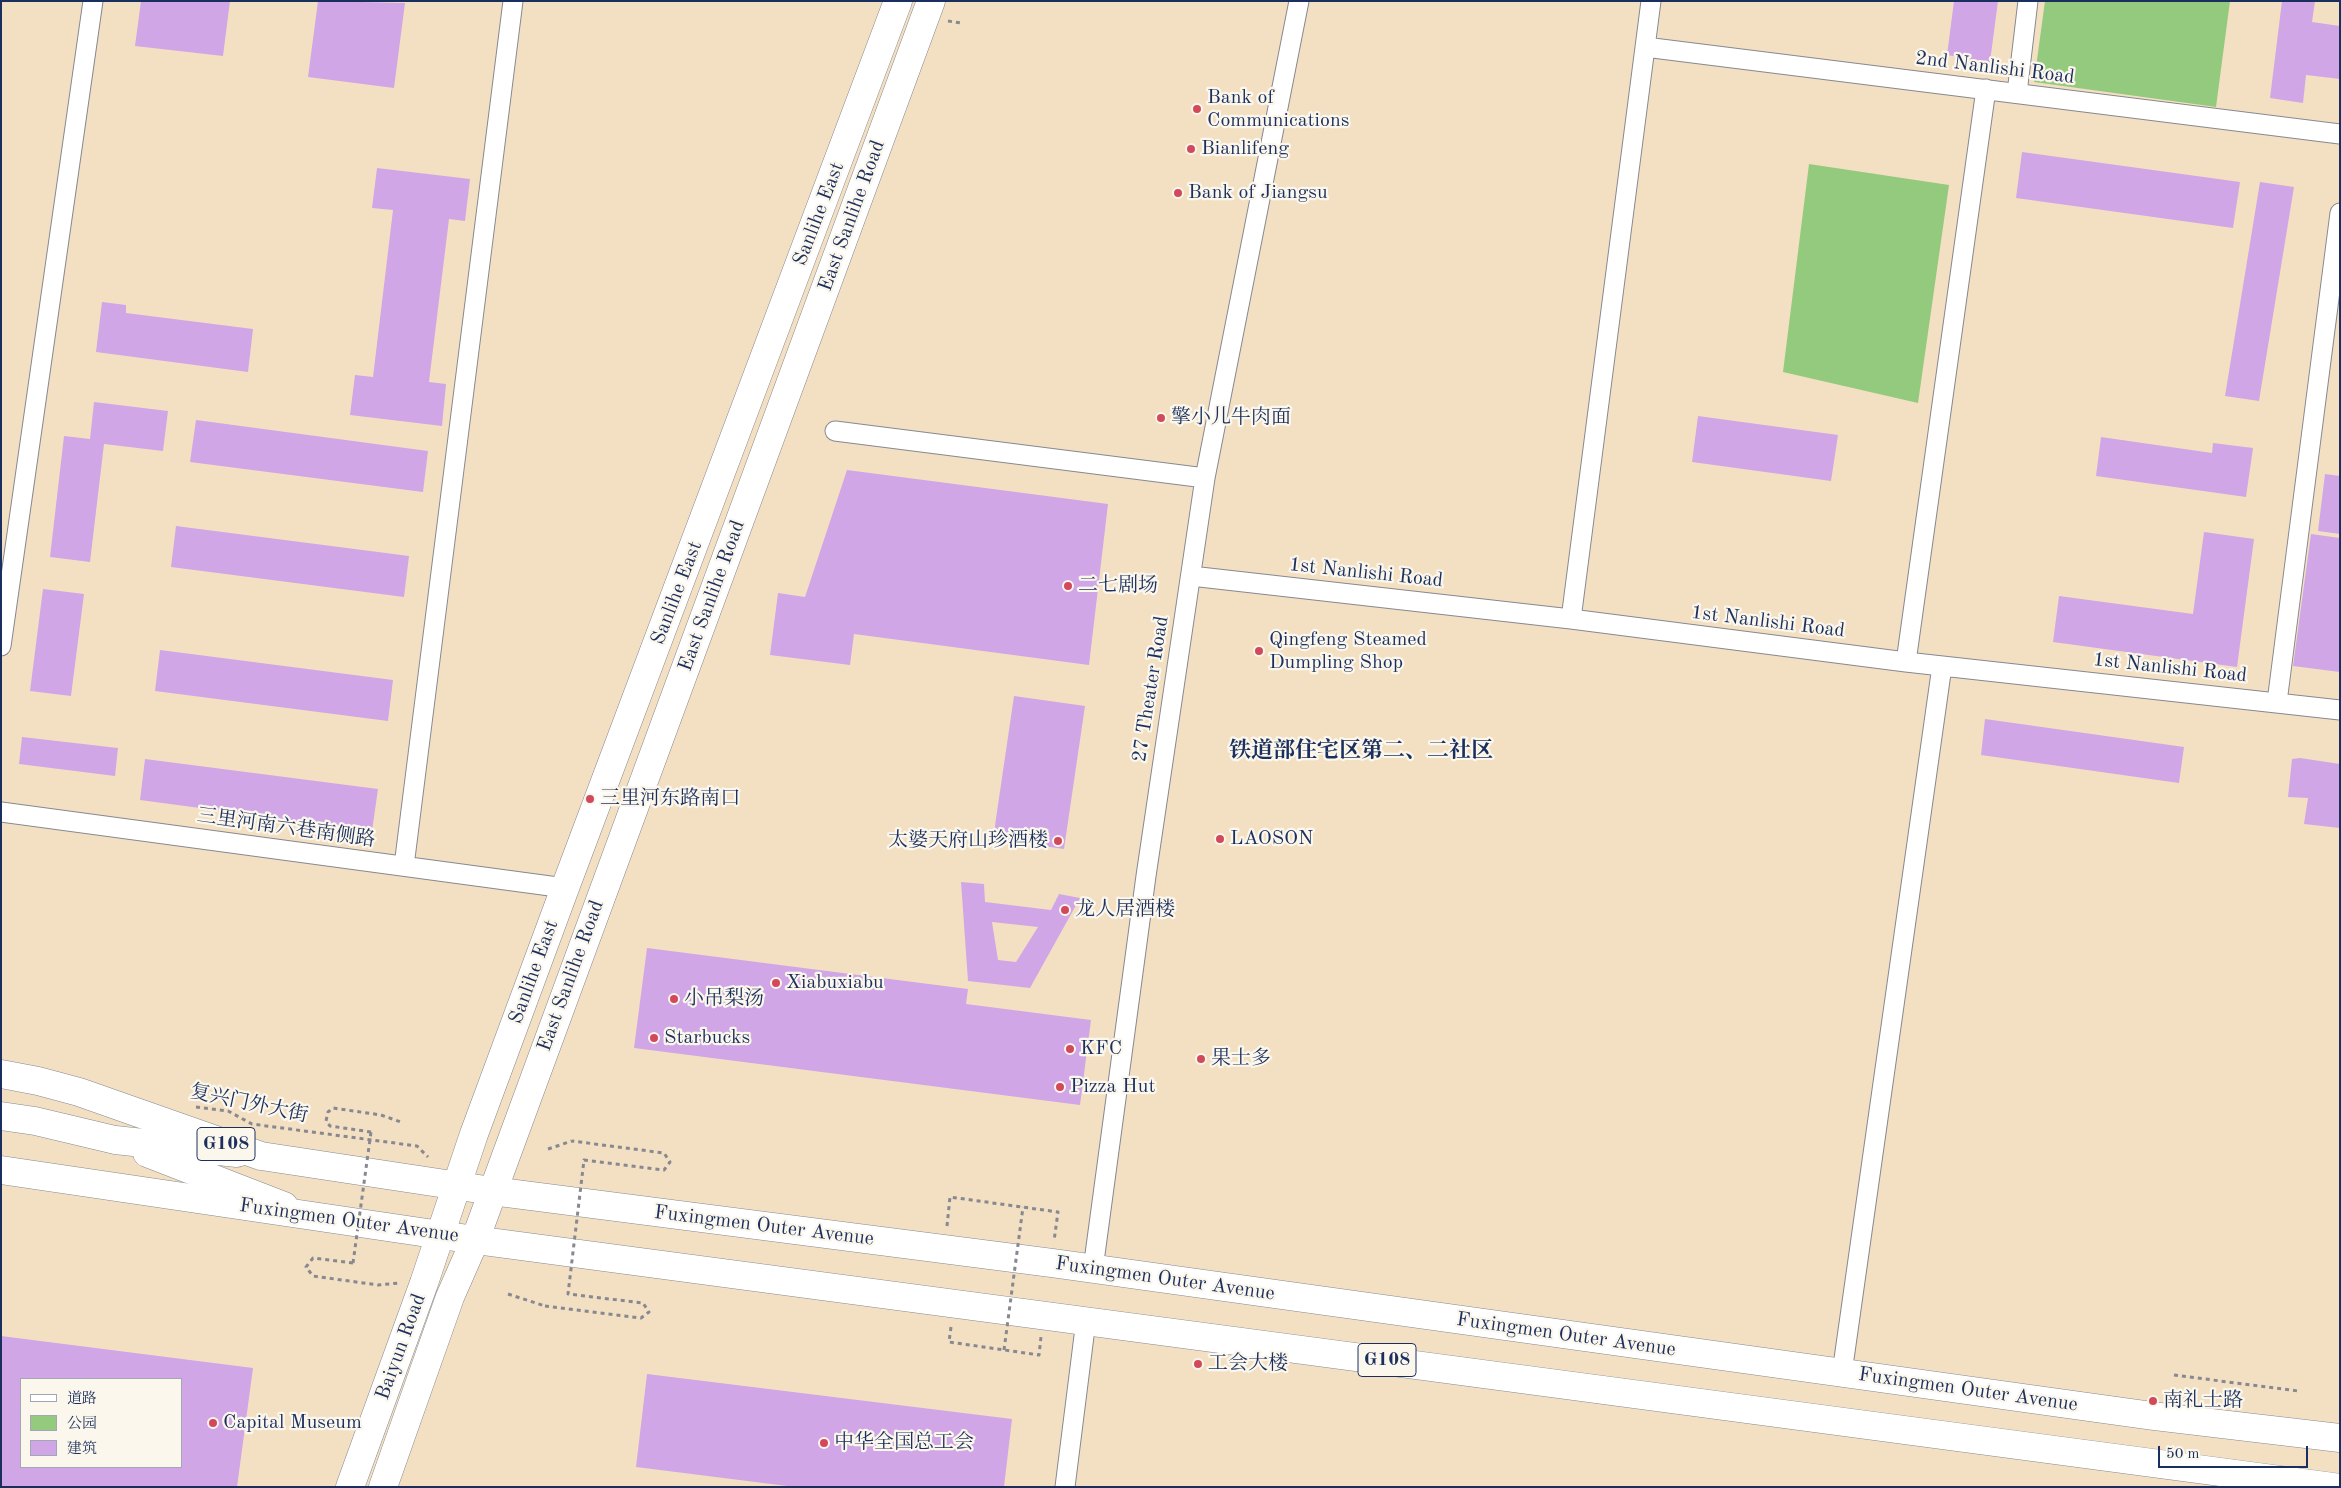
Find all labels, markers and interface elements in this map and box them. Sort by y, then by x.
street label: 2nd Nanlishi Road [1914,46,2076,90]
place label: Bank of Communications [1207,86,1349,133]
marker: Bank of Communications [1191,103,1203,115]
street label: East Sanlihe Road [814,137,890,295]
place label: Bianlifeng [1201,137,1289,161]
marker: Bianlifeng [1185,143,1197,155]
street label: Sanlihe East [788,159,850,269]
place label: Bank of Jiangsu [1188,181,1328,205]
marker: Bank of Jiangsu [1172,187,1184,199]
place label: 擎小儿牛肉面 [1171,406,1291,430]
marker: 擎小儿牛肉面 [1155,412,1167,424]
street label: East Sanlihe Road [674,517,750,675]
street label: Sanlihe East [646,538,708,648]
street label: 1st Nanlishi Road [1288,553,1444,593]
place label: 二七剧场 [1078,574,1158,598]
marker: 二七剧场 [1062,580,1074,592]
street label: 1st Nanlishi Road [1690,601,1846,643]
street label: 27 Theater Road [1128,614,1174,764]
place label: Qingfeng Steamed Dumpling Shop [1269,628,1427,675]
marker: Qingfeng Steamed Dumpling Shop [1253,645,1265,657]
street label: 1st Nanlishi Road [2092,648,2248,688]
district label: 铁道部住宅区第二、二社区 [1229,738,1493,764]
place label: 三里河东路南口 [600,787,740,811]
marker: 三里河东路南口 [584,793,596,805]
street label: 三里河南六巷南侧路 [195,804,377,852]
place label: LAOSON [1230,827,1314,851]
place label: 太婆天府山珍酒楼 [888,829,1048,853]
marker: LAOSON [1214,833,1226,845]
marker: 太婆天府山珍酒楼 [1052,835,1064,847]
street label: East Sanlihe Road [533,897,609,1055]
place label: 龙人居酒楼 [1075,898,1175,922]
marker: 龙人居酒楼 [1059,904,1071,916]
street label: Sanlihe East [504,917,564,1027]
place label: Xiabuxiabu [786,971,884,995]
marker: Xiabuxiabu [770,977,782,989]
place label: 小吊梨汤 [684,987,764,1011]
marker: 小吊梨汤 [668,993,680,1005]
place label: Starbucks [664,1026,750,1050]
marker: Starbucks [648,1032,660,1044]
place label: KFC [1080,1037,1122,1061]
marker: KFC [1064,1043,1076,1055]
place label: 果士多 [1211,1047,1271,1071]
marker: 果士多 [1195,1053,1207,1065]
place label: Pizza Hut [1070,1075,1156,1099]
street label: 复兴门外大街 [188,1080,310,1128]
marker: Pizza Hut [1054,1081,1066,1093]
road number: G108 [197,1128,255,1160]
street label: Fuxingmen Outer Avenue [238,1194,460,1248]
street label: Fuxingmen Outer Avenue [653,1201,875,1251]
street label: Fuxingmen Outer Avenue [1054,1252,1276,1306]
street label: Baiyun Road [371,1291,431,1403]
street label: Fuxingmen Outer Avenue [1455,1308,1677,1362]
road number: G108 [1358,1344,1416,1376]
place label: 工会大楼 [1208,1352,1288,1376]
marker: 工会大楼 [1192,1358,1204,1370]
street label: Fuxingmen Outer Avenue [1857,1363,2079,1417]
legend [20,1378,182,1468]
place label: 南礼士路 [2163,1389,2243,1413]
text: 道路 [67,1392,97,1407]
marker: 南礼士路 [2147,1395,2159,1407]
place label: Capital Museum [223,1411,362,1435]
text: 公园 [67,1417,97,1432]
marker: Capital Museum [207,1417,219,1429]
place label: 中华全国总工会 [834,1431,974,1455]
scale bar [2161,1436,2311,1468]
marker: 中华全国总工会 [818,1437,830,1449]
text: 建筑 [67,1442,97,1457]
text: 50 m [2166,1447,2200,1462]

